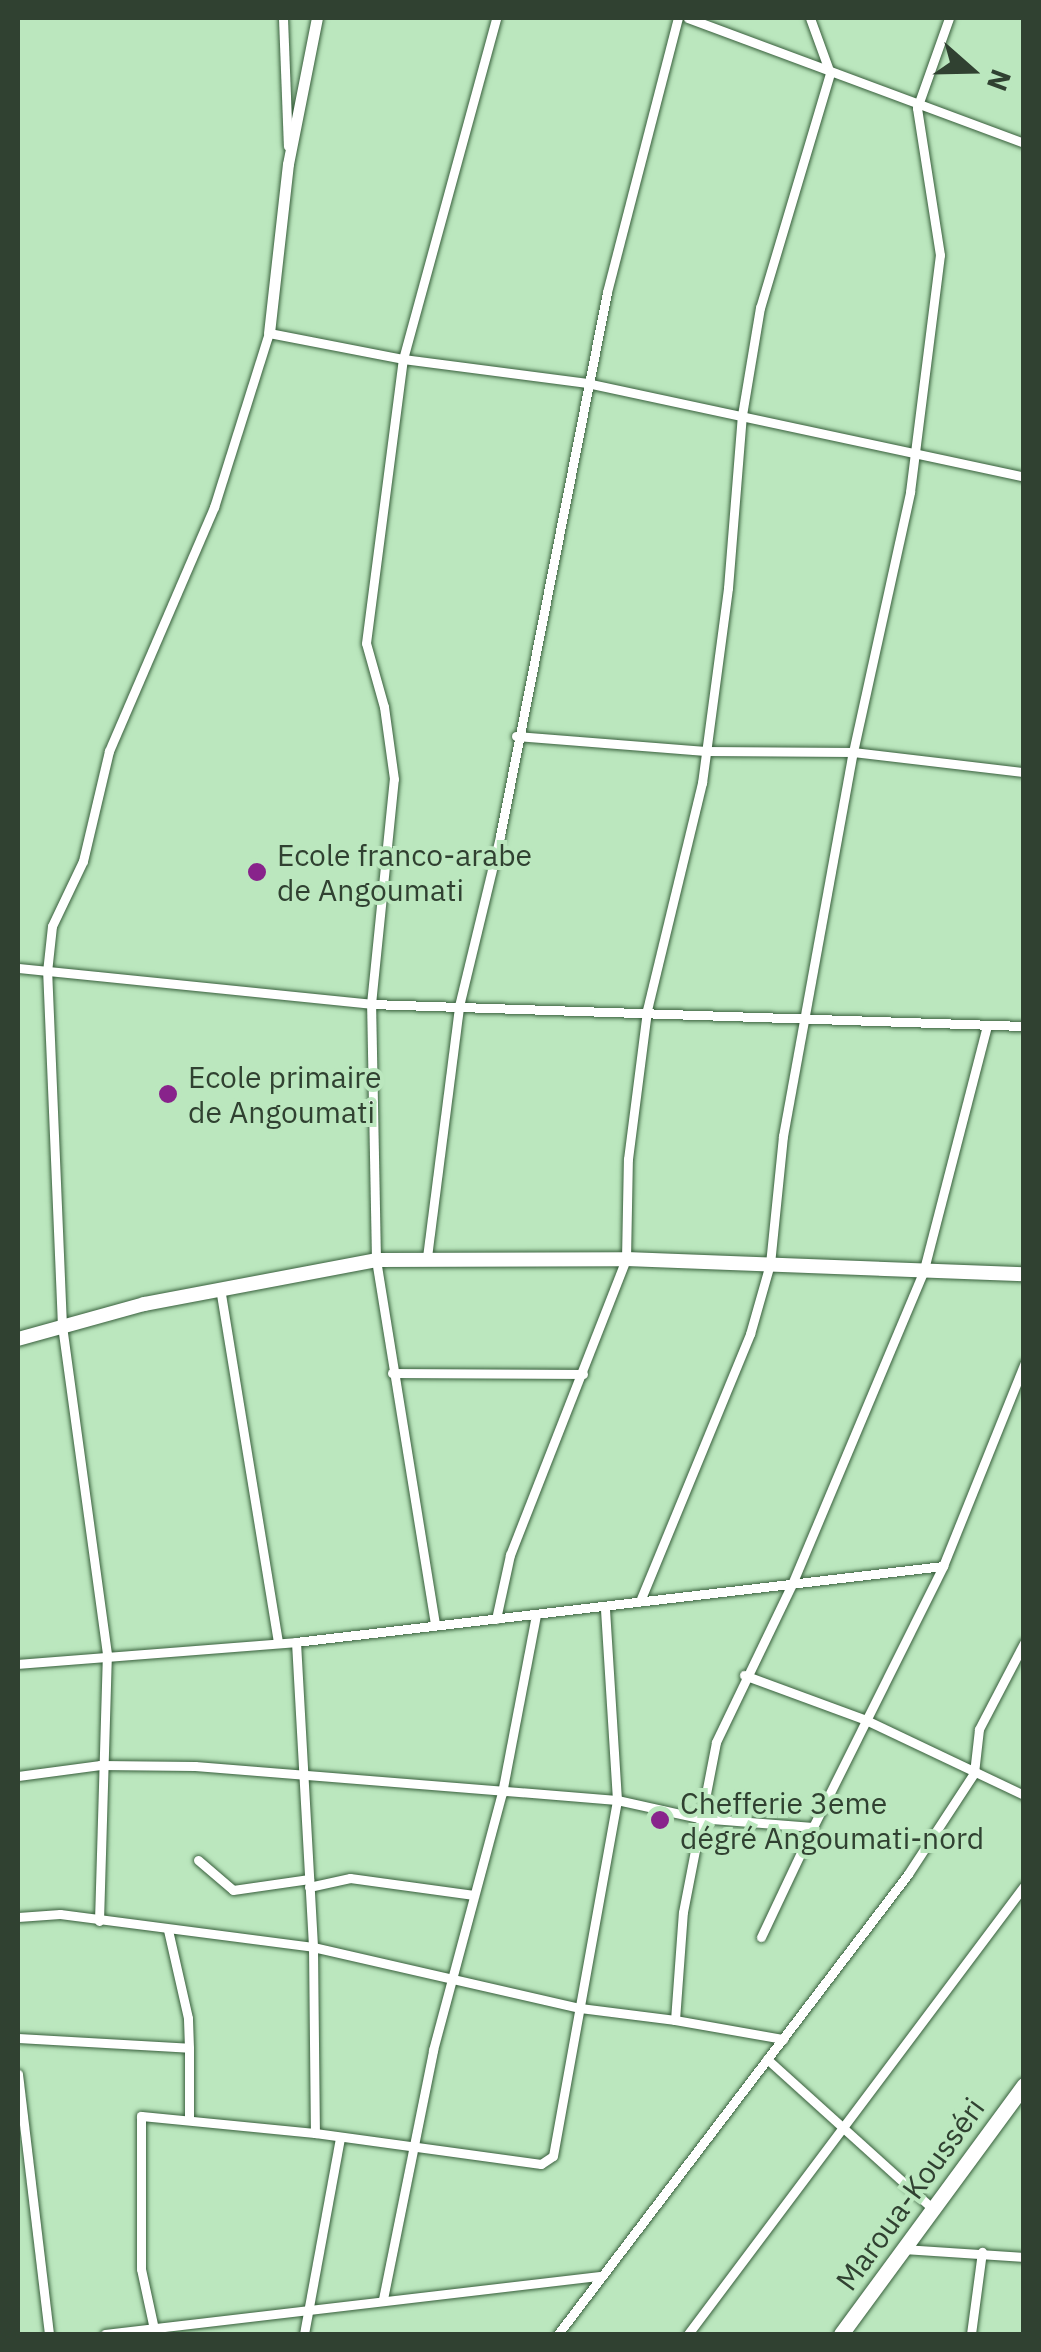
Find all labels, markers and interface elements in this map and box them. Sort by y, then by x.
north arrow [921,20,1021,120]
text: N [979,65,1021,96]
place label: Ecole franco-arabe de Angoumati [277,837,532,908]
marker: Ecole franco-arabe de Angoumati [246,861,268,883]
place label: Ecole primaire de Angoumati [188,1059,382,1130]
marker: Ecole primaire de Angoumati [157,1083,179,1105]
place label: Chefferie 3eme dégré Angoumati-nord [680,1785,984,1856]
marker: Chefferie 3eme dégré Angoumati-nord [649,1809,671,1831]
street label: Maroua-Kousséri [828,2091,992,2297]

